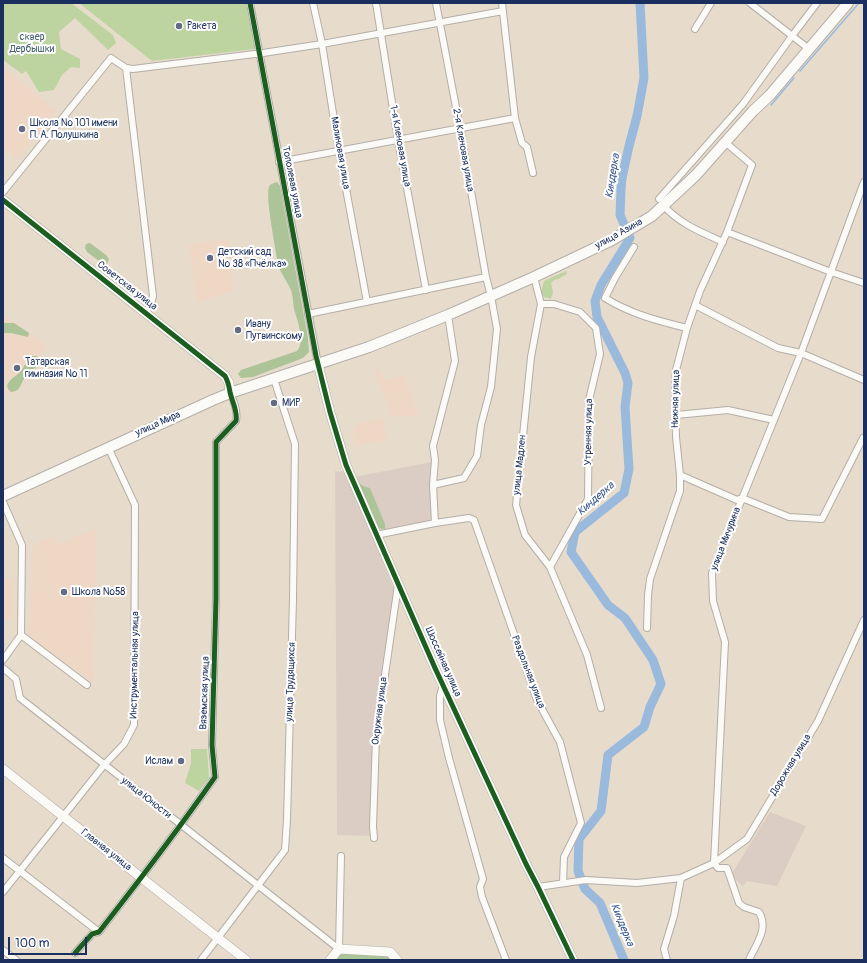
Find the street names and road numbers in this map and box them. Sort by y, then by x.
street label: 1-я Кленовая улица [387,104,413,188]
street label: 2-я Кленовая улица [450,107,476,193]
street label: Малиновая улица [328,116,352,190]
street label: Тополевая улица [279,145,305,219]
street label: улица Азина [593,216,645,252]
street label: Советская улица [95,259,159,313]
street label: Нижняя улица [669,370,683,428]
street label: Утренняя улица [582,398,596,466]
street label: улица Мира [134,409,182,439]
street label: улица Мадлен [511,434,529,496]
street label: улица Мичурина [708,506,744,572]
street label: Инструментальная улица [128,611,142,719]
street label: Шоссейная улица [422,625,464,699]
street label: Раздольная улица [509,634,547,710]
street label: улица Трудящихся [284,642,298,722]
street label: Вяземская улица [198,656,212,730]
street label: Окружная улица [370,676,390,746]
street label: Дорожная улица [768,732,814,798]
street label: улица Юности [119,775,173,821]
street label: Главная улица [78,826,134,874]

